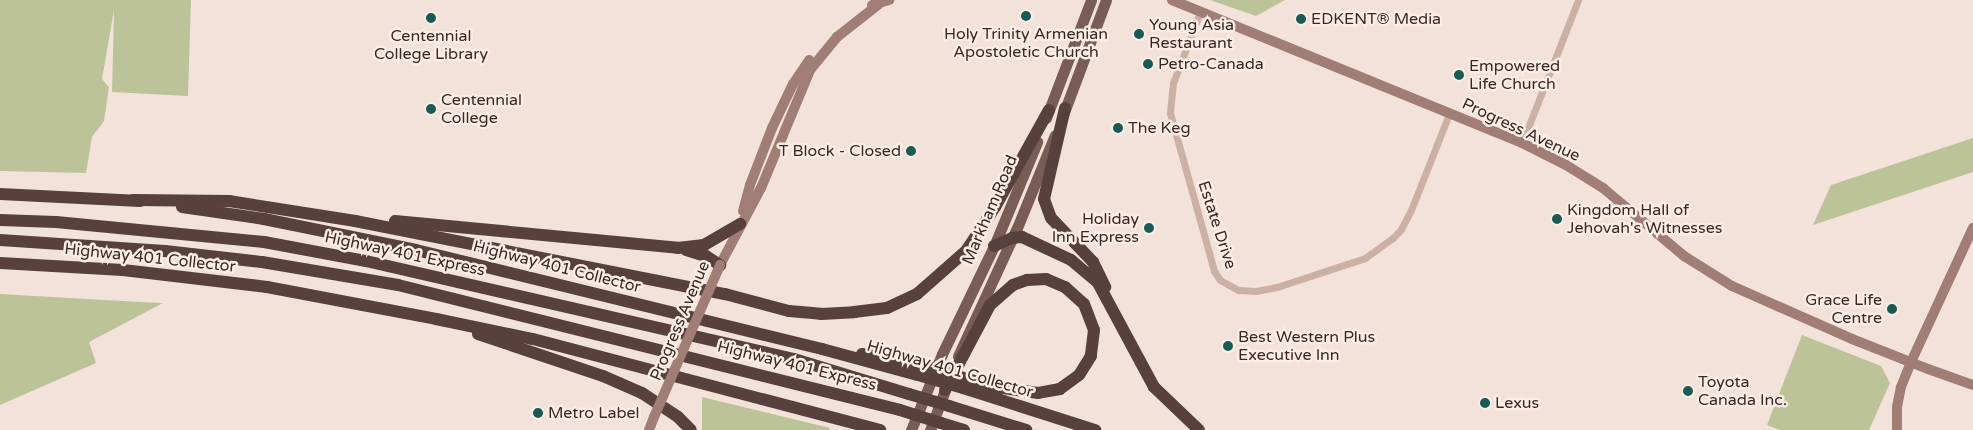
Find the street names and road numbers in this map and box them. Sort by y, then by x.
street label: Progress Avenue [1459,94,1583,166]
street label: Markham Road [958,152,1022,268]
street label: Estate Drive [1194,179,1240,271]
street label: Highway 401 Express [323,228,487,280]
street label: Highway 401 Collector [471,237,643,297]
street label: Highway 401 Collector [63,239,237,277]
street label: Progress Avenue [646,258,714,384]
street label: Highway 401 Collector [865,336,1035,402]
street label: Highway 401 Express [715,337,879,395]

